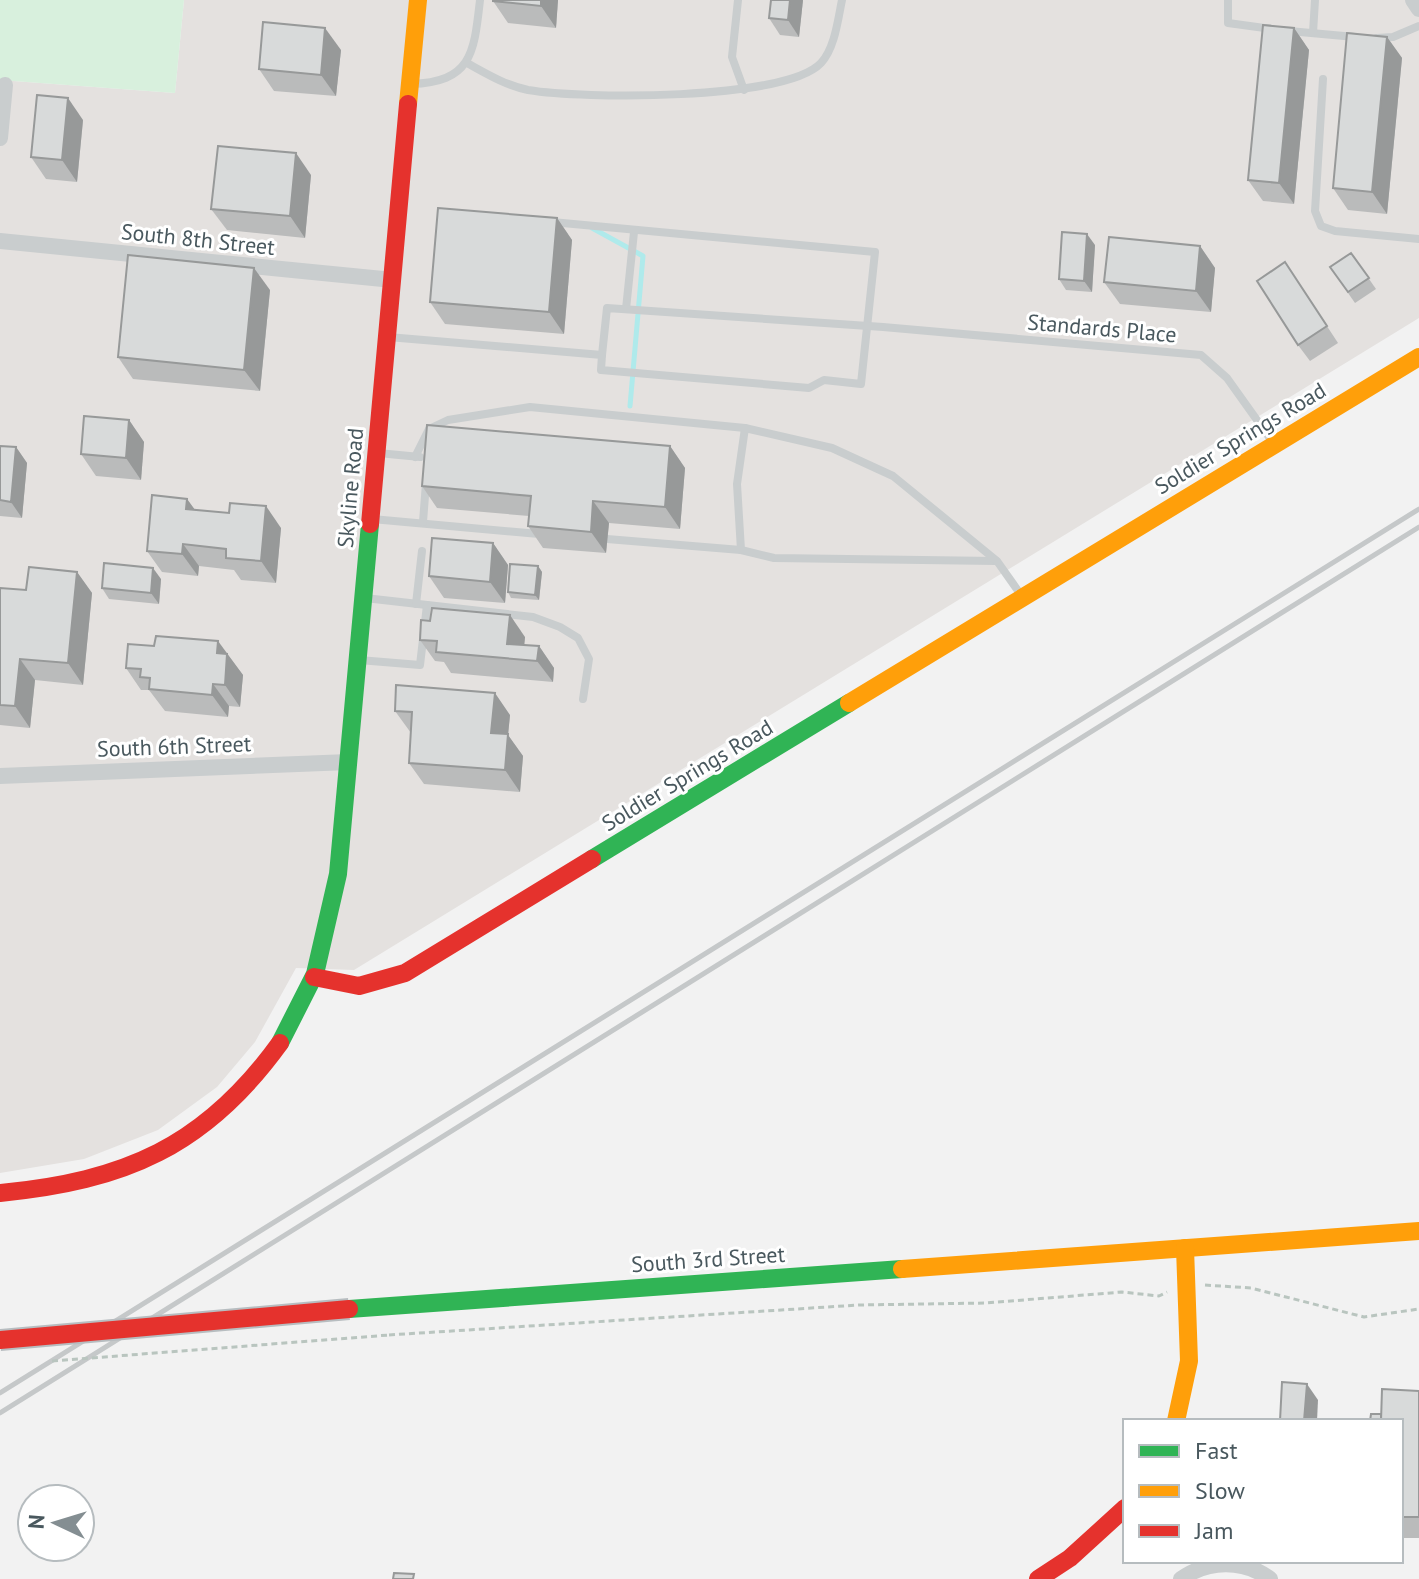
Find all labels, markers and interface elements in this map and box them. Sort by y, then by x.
street label: South 8th Street [120,217,277,261]
street label: Standards Place [1026,308,1178,348]
street label: Soldier Springs Road [1149,376,1331,500]
street label: Skyline Road [331,427,369,549]
street label: Soldier Springs Road [596,713,778,837]
street label: South 6th Street [96,729,252,763]
street label: South 3rd Street [630,1240,786,1278]
legend [1123,1419,1403,1563]
text: Fast [1195,1435,1238,1466]
text: Slow [1195,1475,1245,1506]
north arrow [16,1483,96,1563]
text: N [22,1513,51,1530]
text: Jam [1194,1515,1233,1546]

